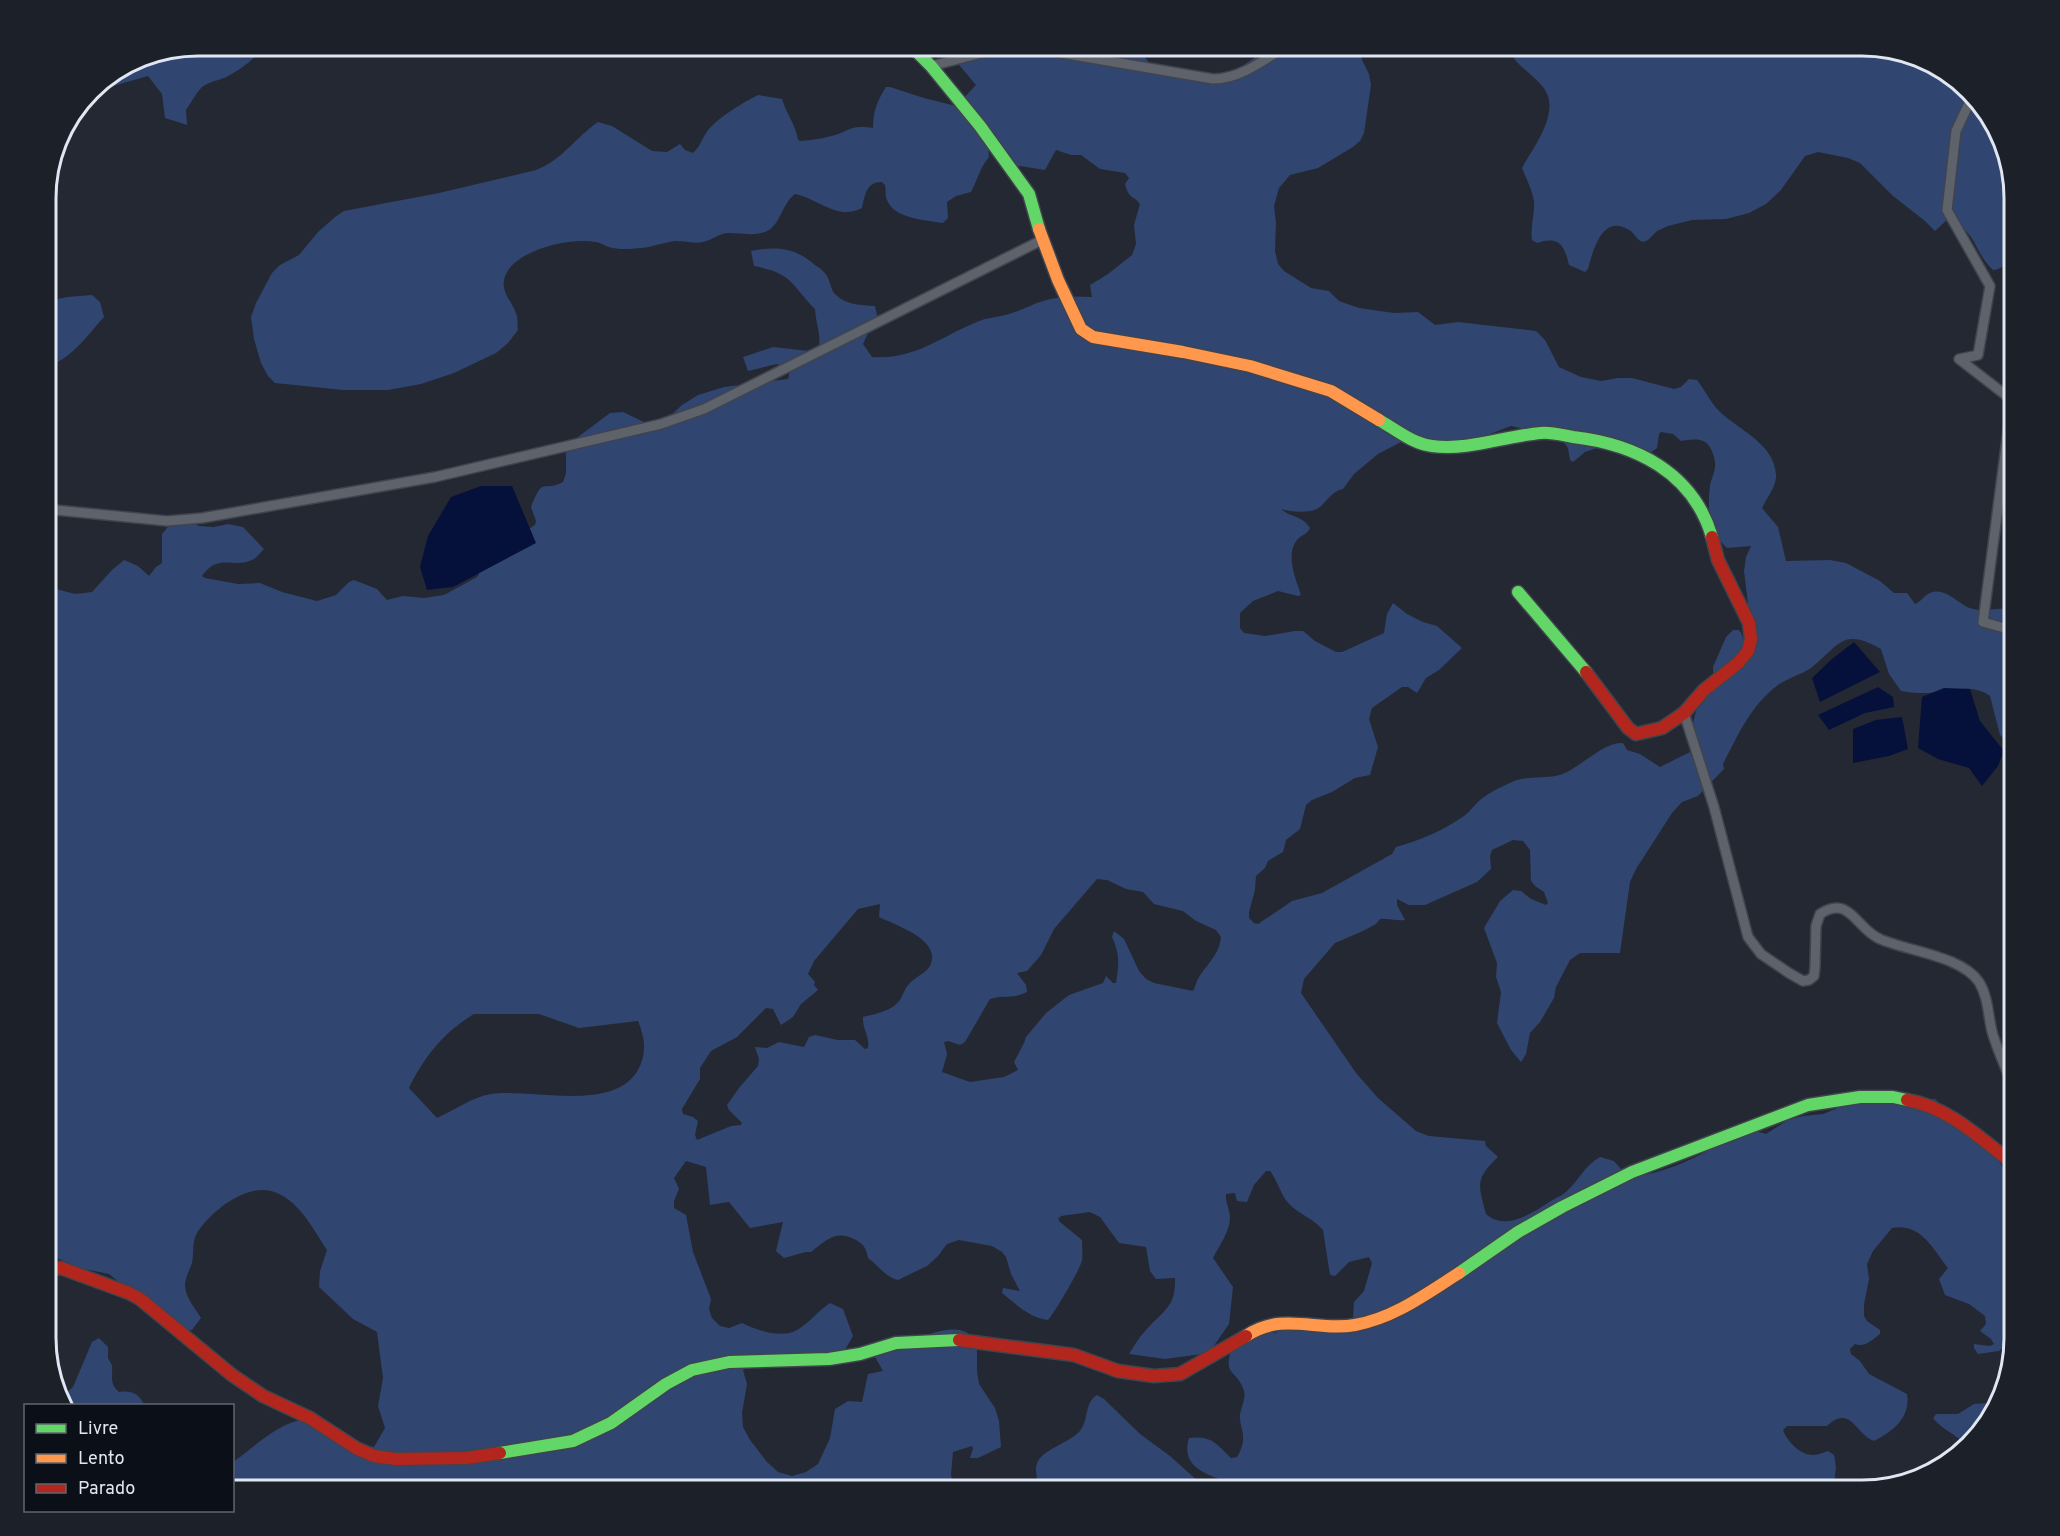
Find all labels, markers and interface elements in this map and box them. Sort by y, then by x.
legend [24,1404,234,1512]
text: Livre [78,1418,118,1441]
text: Lento [78,1448,124,1471]
text: Parado [78,1478,135,1501]

